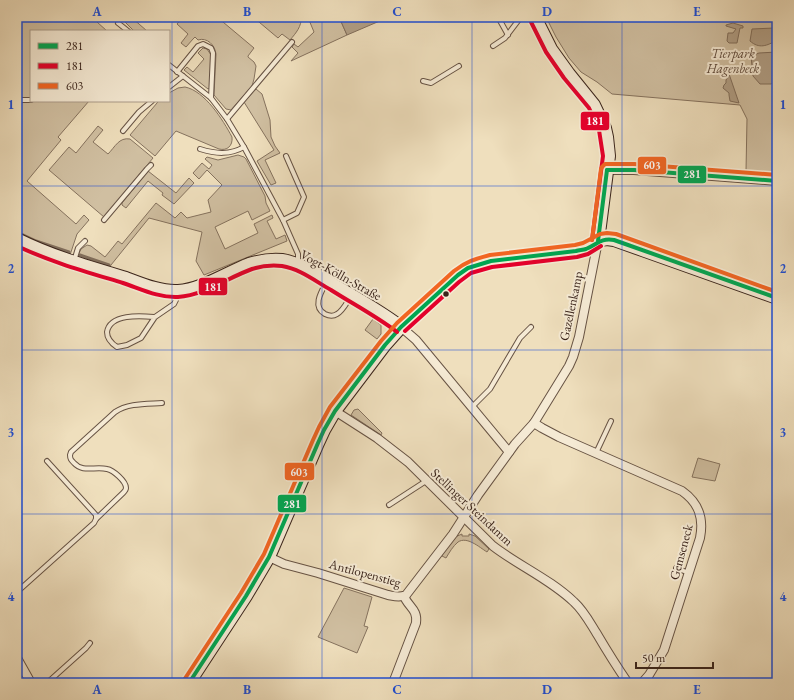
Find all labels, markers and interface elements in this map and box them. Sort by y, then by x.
text: A [91,3,102,20]
text: B [243,3,251,20]
text: C [392,3,402,20]
text: D [542,3,552,20]
text: E [693,3,701,20]
legend [30,30,170,102]
text: 281 [66,38,84,54]
park label: Tierpark Hagenbeck [706,45,759,77]
text: 181 [66,58,84,74]
text: 603 [66,78,84,94]
text: 1 [8,96,15,113]
text: 1 [780,96,787,113]
line badge: 181 [580,111,610,131]
text: 181 [586,114,604,128]
line badge: 603 [637,156,667,175]
text: 603 [643,158,661,172]
line badge: 281 [677,165,707,184]
text: 281 [683,167,701,181]
street label: Vogt-Kölln-Straße [297,246,385,304]
text: 2 [8,260,15,277]
text: 2 [780,260,787,277]
street label: Gazellenkamp [555,269,587,342]
line badge: 181 [198,277,228,296]
text: 181 [204,280,222,294]
unlabelled marker [441,289,451,299]
text: 3 [8,424,15,441]
text: 3 [780,424,787,441]
line badge: 603 [284,462,315,481]
street label: Stellinger Steindamm [427,464,517,550]
text: 603 [290,465,308,479]
line badge: 281 [277,494,307,513]
text: 281 [283,497,301,511]
street label: Gemseneck [665,521,697,582]
street label: Antilopenstieg [326,555,403,591]
text: 4 [8,588,15,605]
text: 4 [780,588,787,605]
scale bar [636,644,713,670]
text: 50 m [642,650,666,666]
text: A [91,681,102,698]
text: B [243,681,251,698]
text: C [392,681,402,698]
text: D [542,681,552,698]
text: E [693,681,701,698]

